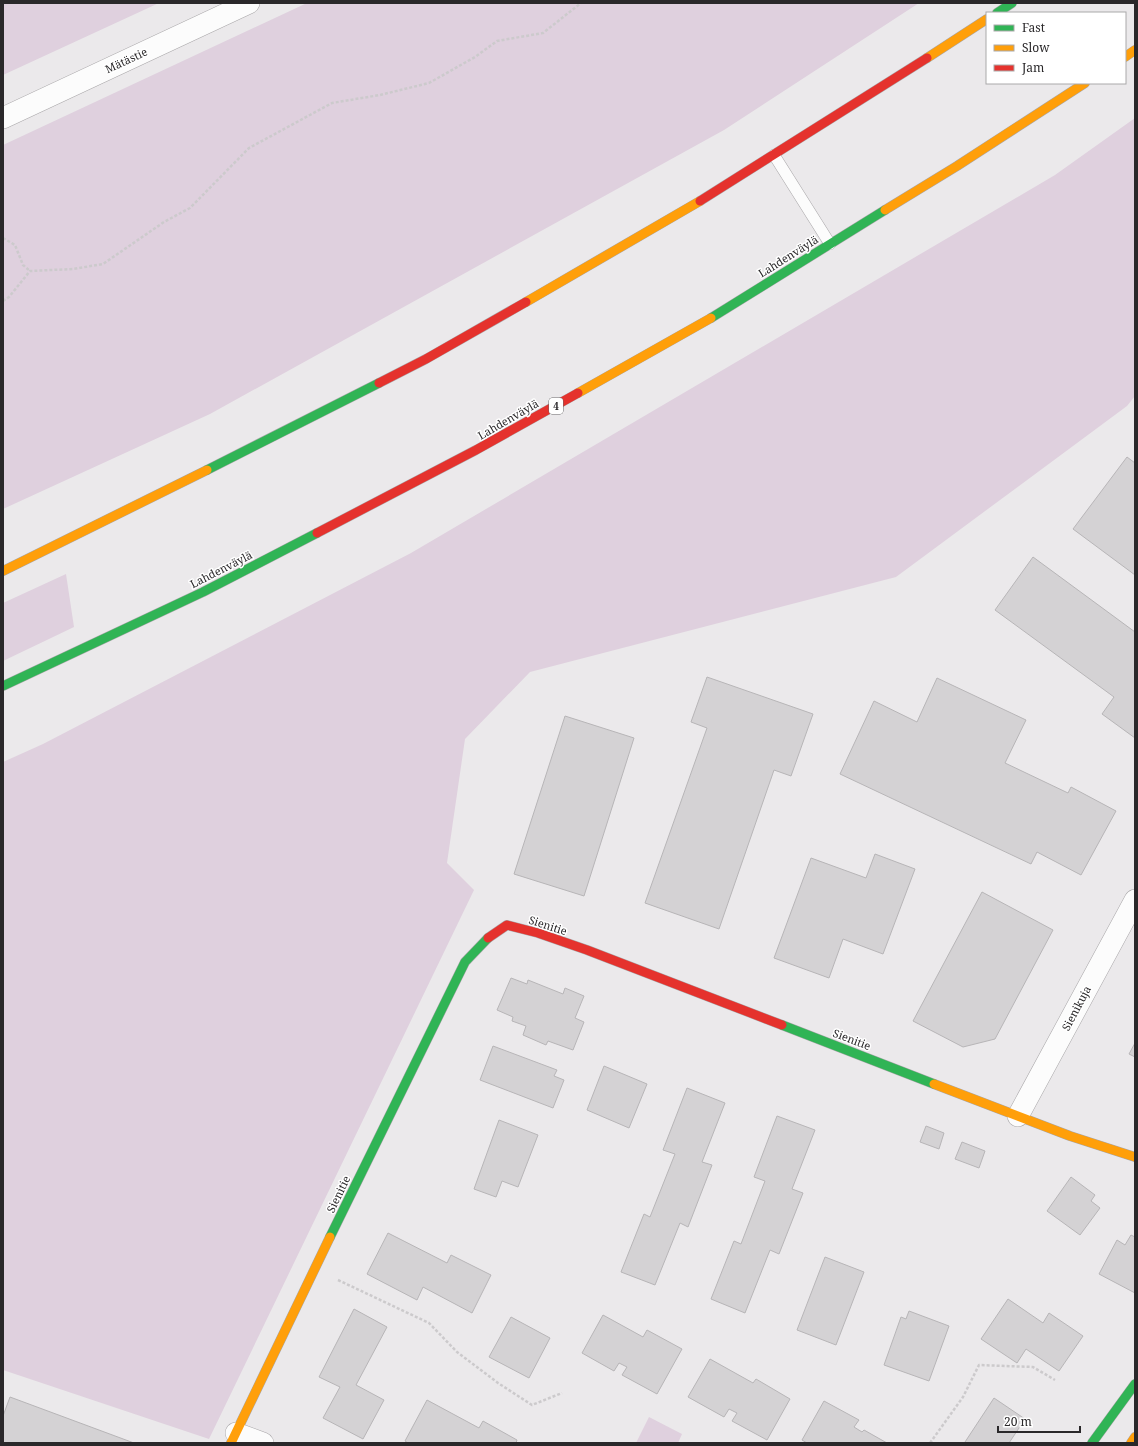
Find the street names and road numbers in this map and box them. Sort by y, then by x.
street label: Mätästie [103,44,150,76]
street label: Lahdenväylä [755,232,821,280]
street label: Lahdenväylä [475,396,541,442]
road number: 4 [549,398,563,414]
street label: Lahdenväylä [187,547,255,591]
street label: Sienitie [527,912,569,938]
street label: Sienikuja [1058,983,1094,1033]
street label: Sienitie [831,1025,873,1053]
street label: Sienitie [323,1173,353,1215]

